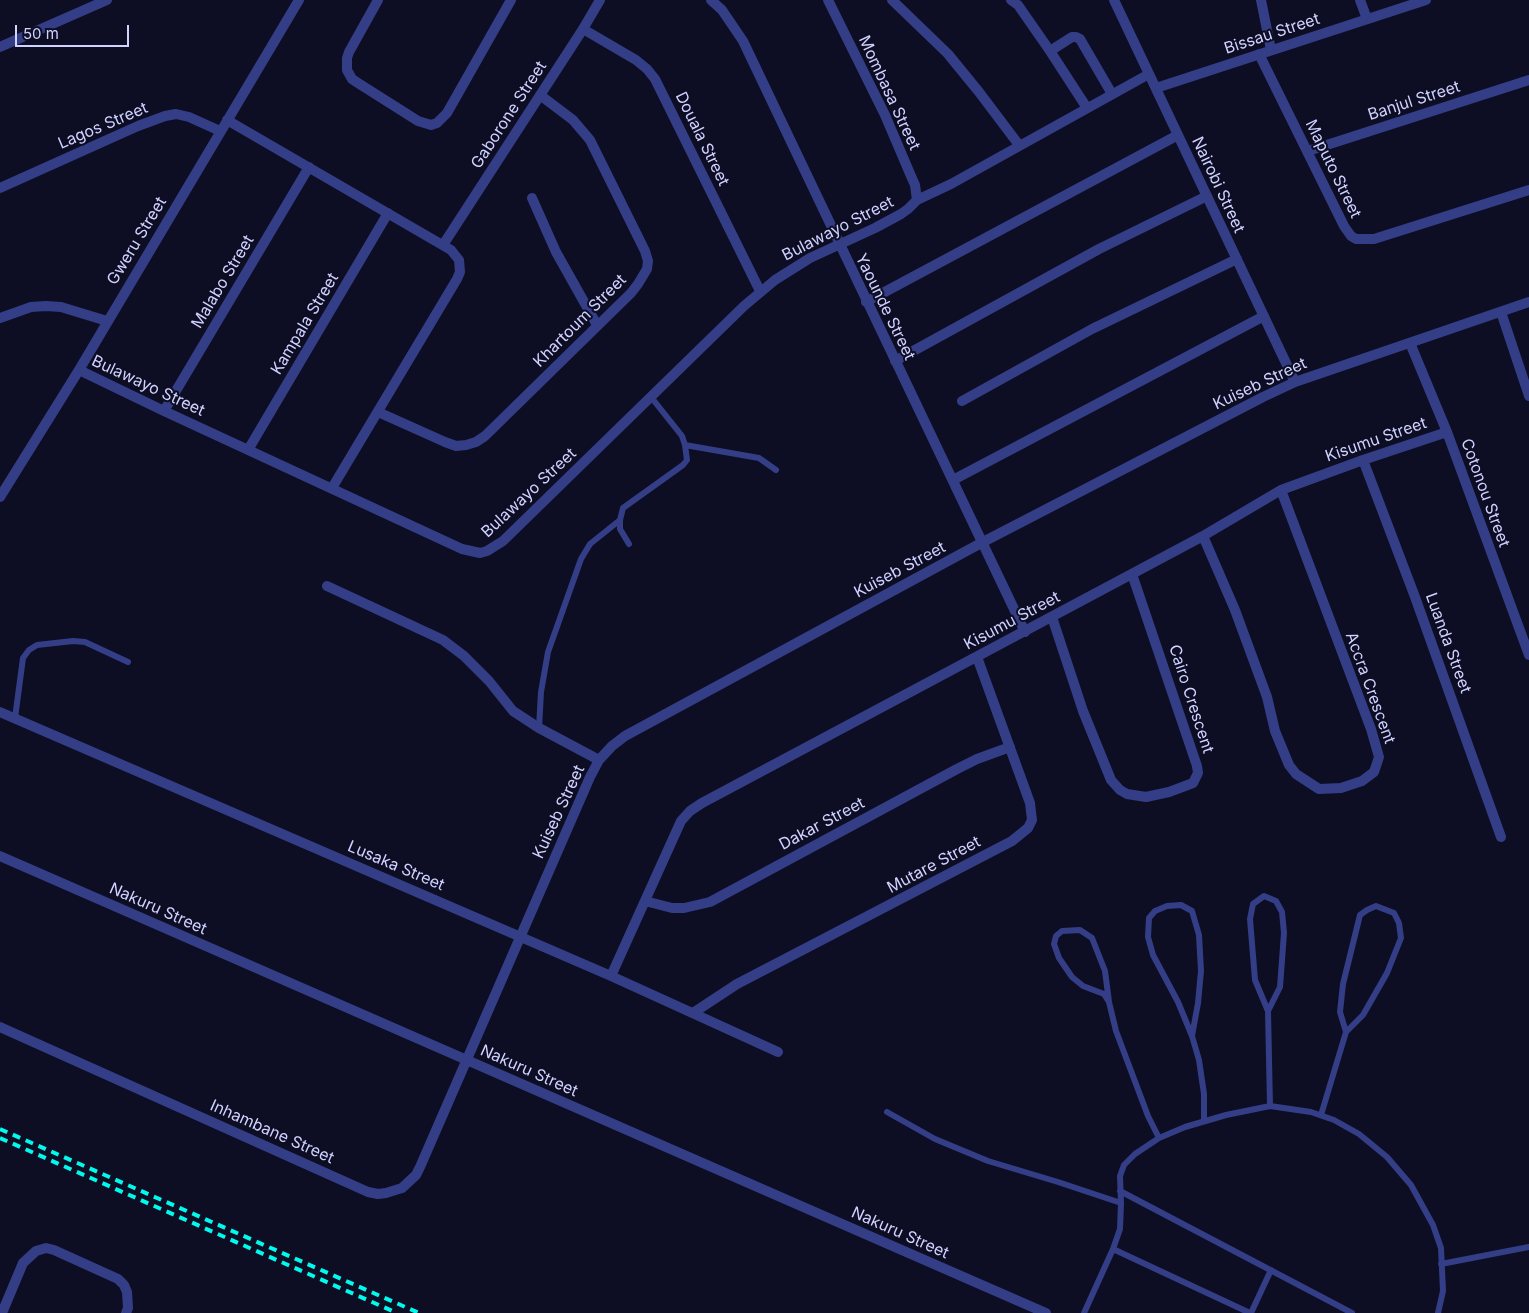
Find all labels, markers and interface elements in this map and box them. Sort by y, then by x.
street label: Bissau Street [1222,10,1322,58]
scale bar [18,15,131,47]
text: 50 m [23,24,59,43]
street label: Mombasa Street [854,33,924,153]
street label: Gaborone Street [467,58,551,172]
street label: Banjul Street [1365,77,1463,125]
street label: Douala Street [671,89,733,189]
street label: Lagos Street [55,98,151,154]
street label: Maputo Street [1301,117,1365,221]
street label: Nairobi Street [1187,134,1249,236]
street label: Bulawayo Street [779,193,897,265]
street label: Gweru Street [103,194,171,288]
street label: Malabo Street [188,232,258,332]
street label: Yaounde Street [851,251,919,363]
street label: Kampala Street [267,270,343,378]
street label: Khartoum Street [530,271,630,371]
street label: Bulawayo Street [88,351,208,421]
street label: Kuiseb Street [1210,354,1310,414]
street label: Kisumu Street [1323,414,1429,466]
street label: Cotonou Street [1456,436,1514,550]
street label: Bulawayo Street [478,444,580,542]
street label: Kuiseb Street [851,538,949,602]
street label: Kisumu Street [961,588,1063,654]
street label: Luanda Street [1421,590,1475,696]
street label: Accra Crescent [1341,630,1399,746]
street label: Cairo Crescent [1164,642,1218,756]
street label: Kuiseb Street [529,762,589,862]
street label: Dakar Street [776,793,868,855]
street label: Mutare Street [884,832,984,898]
street label: Lusaka Street [345,837,447,895]
street label: Nakuru Street [106,879,210,939]
street label: Nakuru Street [477,1041,581,1101]
street label: Inhambane Street [207,1096,337,1168]
street label: Nakuru Street [848,1203,952,1263]

